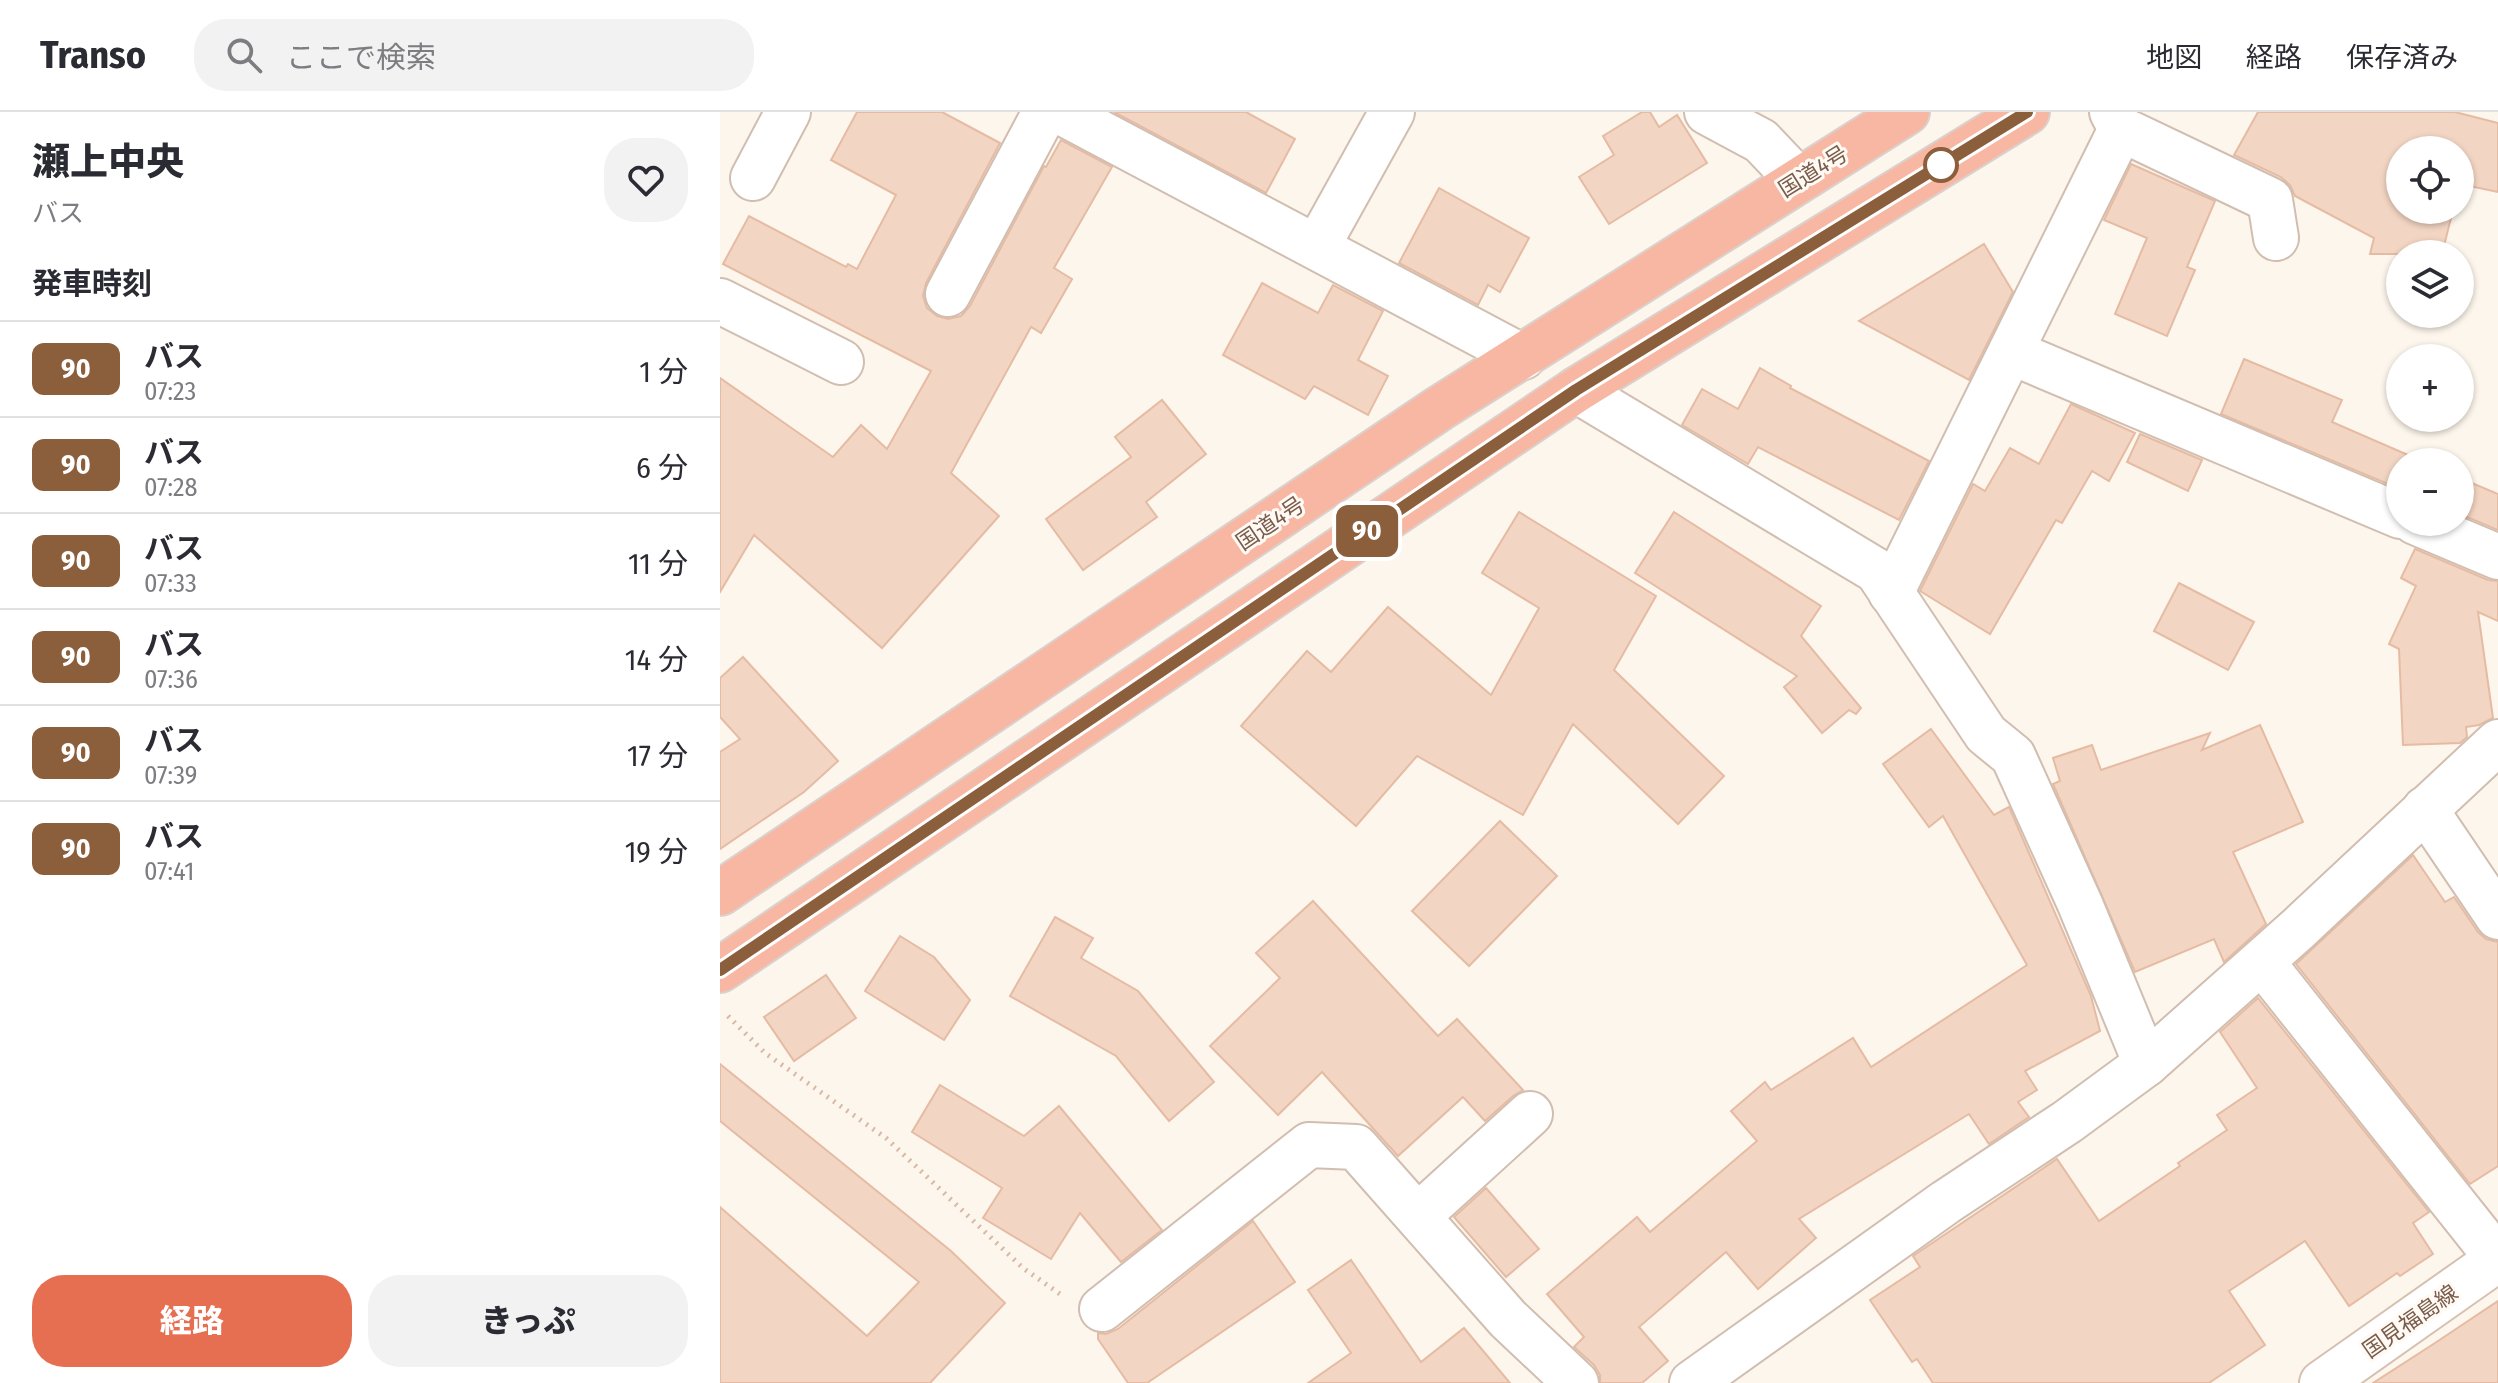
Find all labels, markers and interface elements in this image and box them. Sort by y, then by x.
search box [194,19,754,91]
text: Transo [40,32,146,78]
icon: search [222,33,266,77]
text: ここで検索 [286,40,436,76]
text: 地図 [2146,41,2202,74]
text: 経路 [2246,41,2302,74]
text: 保存済み [2346,41,2458,74]
map controls [2386,136,2474,536]
button: locate [2386,136,2474,224]
button: heart [604,138,688,222]
text: 瀬上中央 [32,139,184,185]
street label: 国道4号 [1774,140,1853,203]
unlabelled marker [1924,148,1958,182]
text: バス [32,198,84,229]
button: layers [2386,240,2474,328]
text: 発車時刻 [32,266,152,302]
text: バス [144,339,204,375]
button: + [2386,344,2474,432]
text: 90 [61,352,91,385]
text: 1 分 [639,354,688,390]
text: 07:23 [144,376,196,407]
text: バス [144,435,204,471]
text: 90 [61,448,91,481]
button: − [2386,448,2474,536]
text: 6 分 [636,450,688,486]
text: 07:28 [144,472,198,503]
street label: 国道4号 [1231,491,1310,556]
line badge: 90 [1331,505,1403,557]
text: 90 [1352,514,1382,547]
text: バス [144,531,204,567]
text: 90 [61,544,91,577]
text: 11 分 [628,546,688,582]
text: 07:33 [144,568,197,599]
text: バス [144,627,204,663]
text: 90 [61,640,91,673]
text: 14 分 [625,642,688,678]
text: 07:36 [144,664,198,695]
text: バス [144,723,204,759]
text: 90 [61,736,91,769]
text: 17 分 [627,738,688,774]
text: 07:39 [144,760,197,791]
text: バス [144,819,204,855]
text: 90 [61,832,91,865]
text: 19 分 [625,834,688,870]
text: 07:41 [144,856,194,887]
button: 経路 [32,1275,352,1367]
button: きっぷ [368,1275,688,1367]
street label: 国見福島線 [2357,1279,2463,1364]

